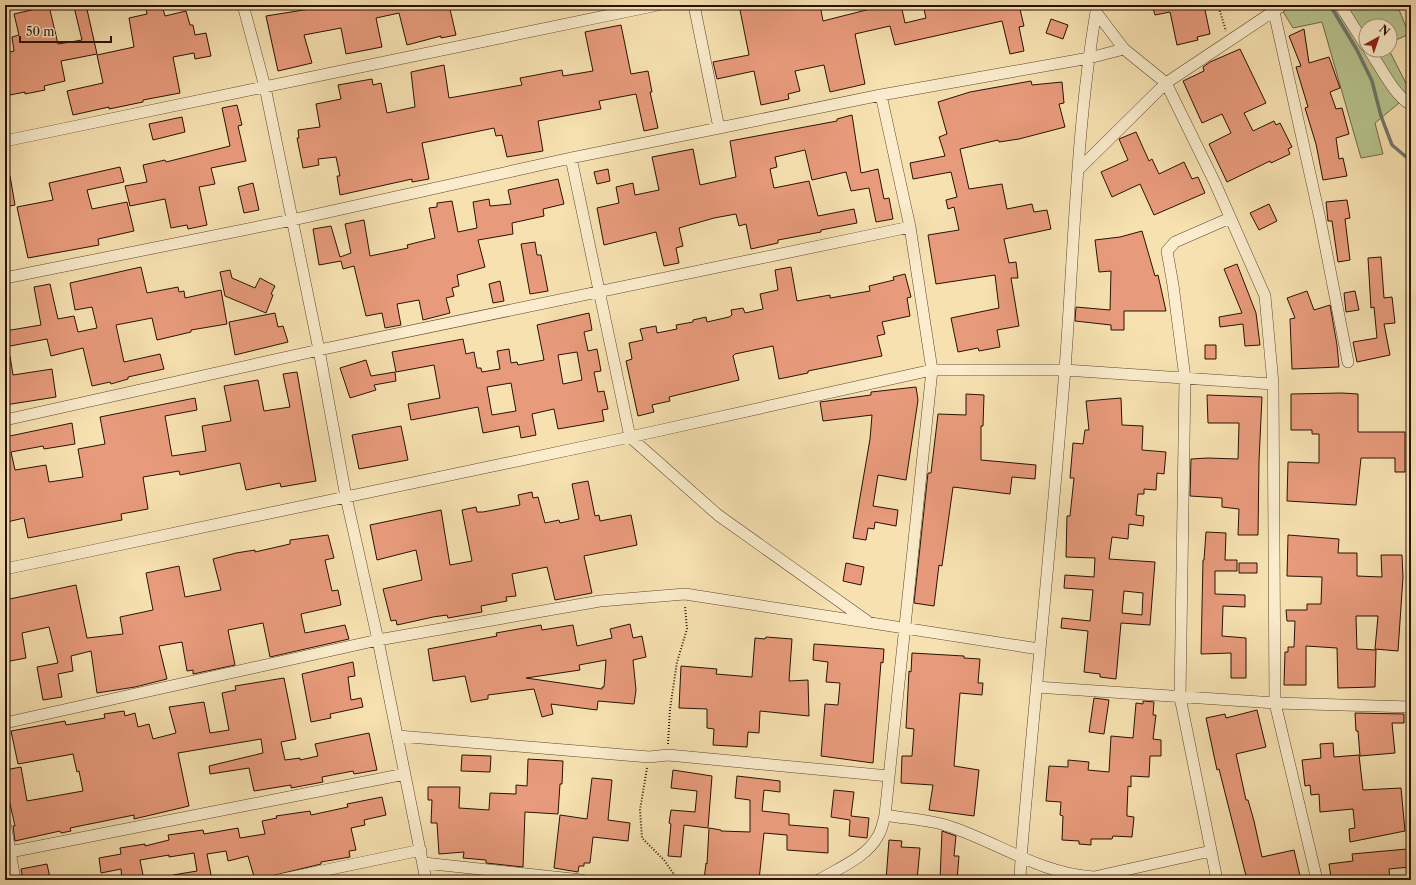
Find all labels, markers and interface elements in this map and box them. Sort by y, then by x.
scale bar [20,18,111,44]
north arrow [1358,18,1398,58]
text: N [1376,22,1393,39]
text: 50 m [26,24,55,39]

